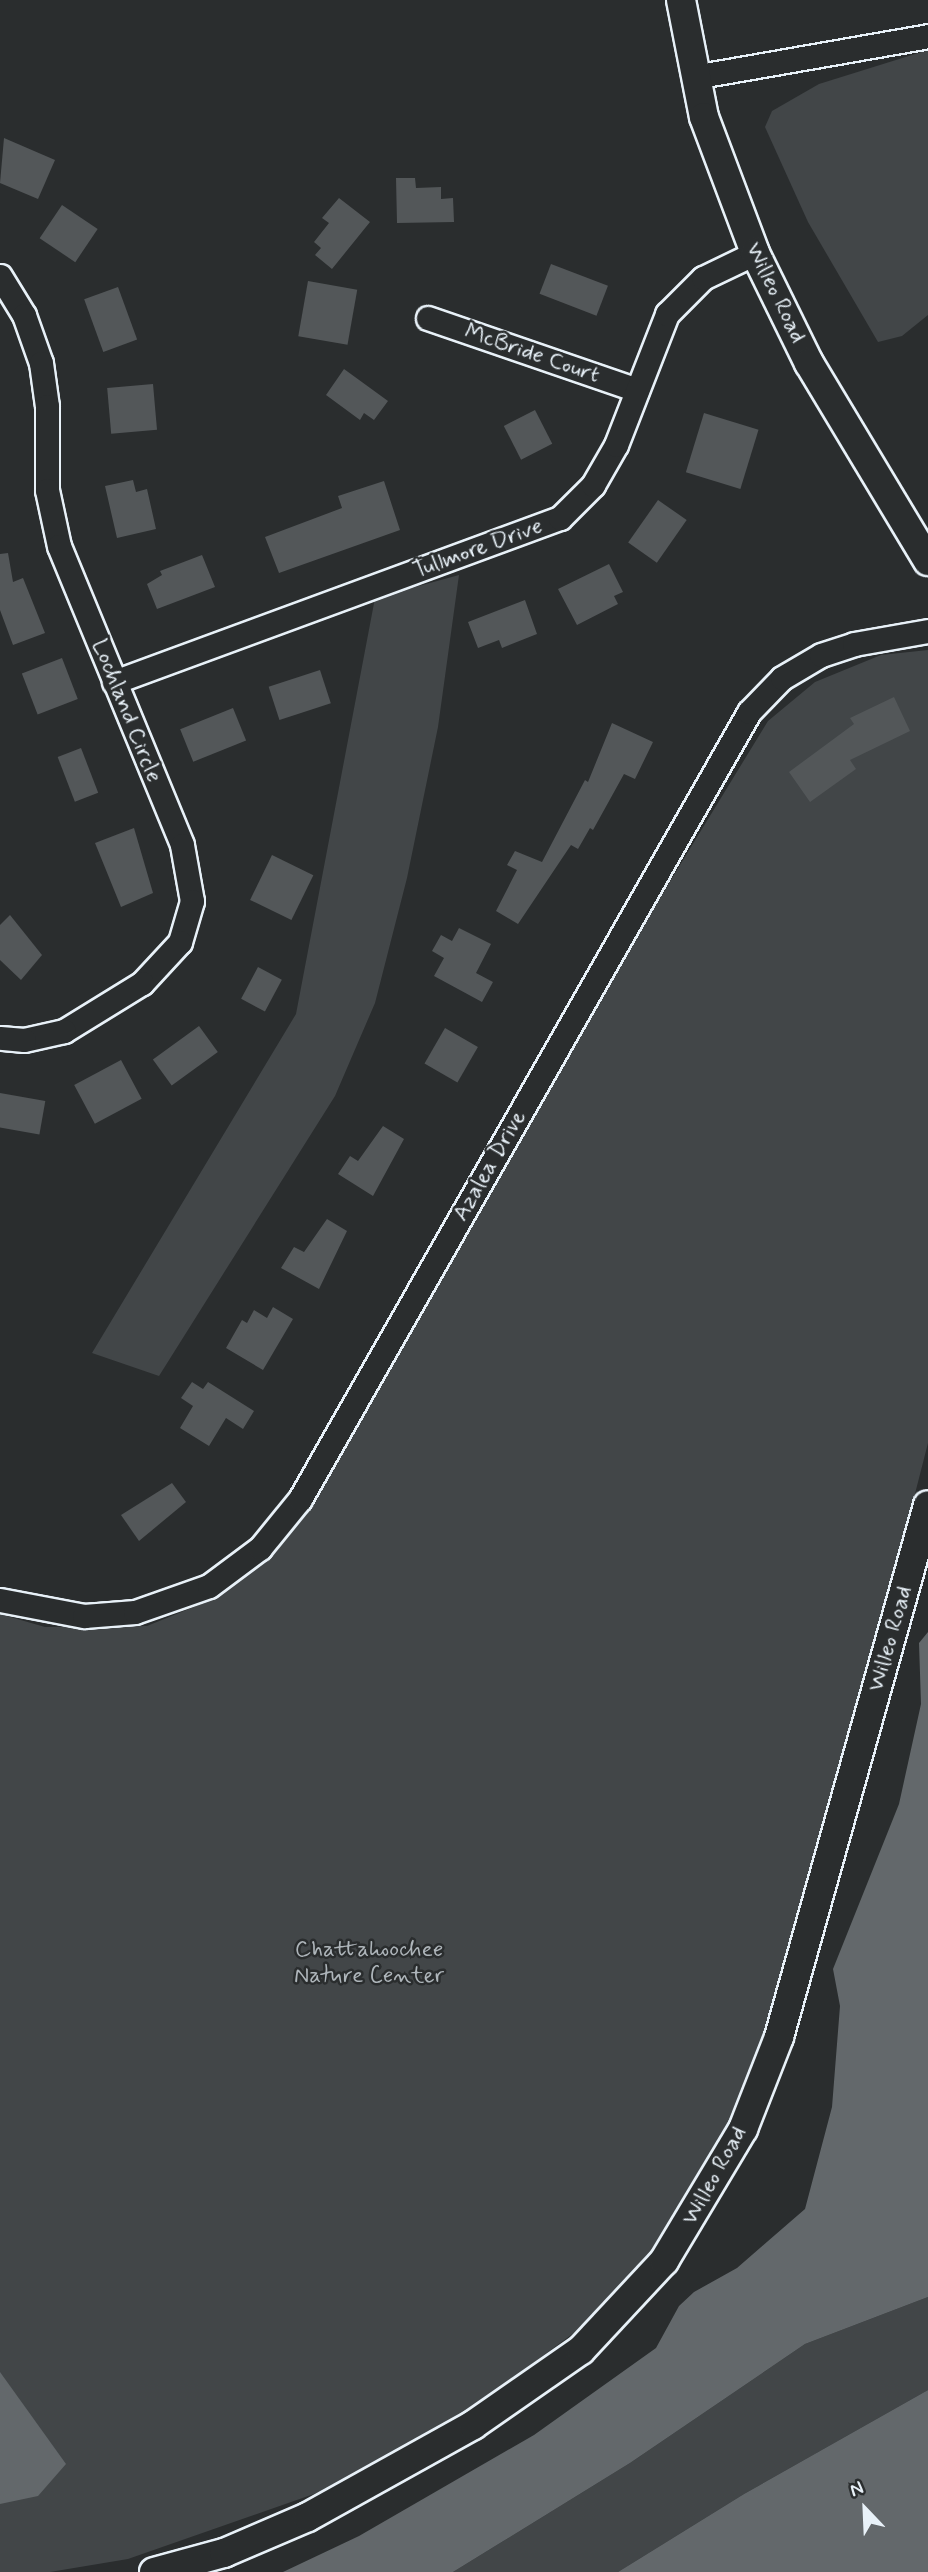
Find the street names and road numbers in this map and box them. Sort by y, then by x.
street label: Willeo Road [739,238,811,348]
street label: McBride Court [460,318,604,390]
street label: Tullmore Drive [410,513,546,585]
street label: Lochland Circle [85,635,167,787]
street label: Azalea Drive [447,1106,533,1226]
street label: Willeo Road [863,1583,919,1695]
street label: Willeo Road [677,2122,753,2230]

